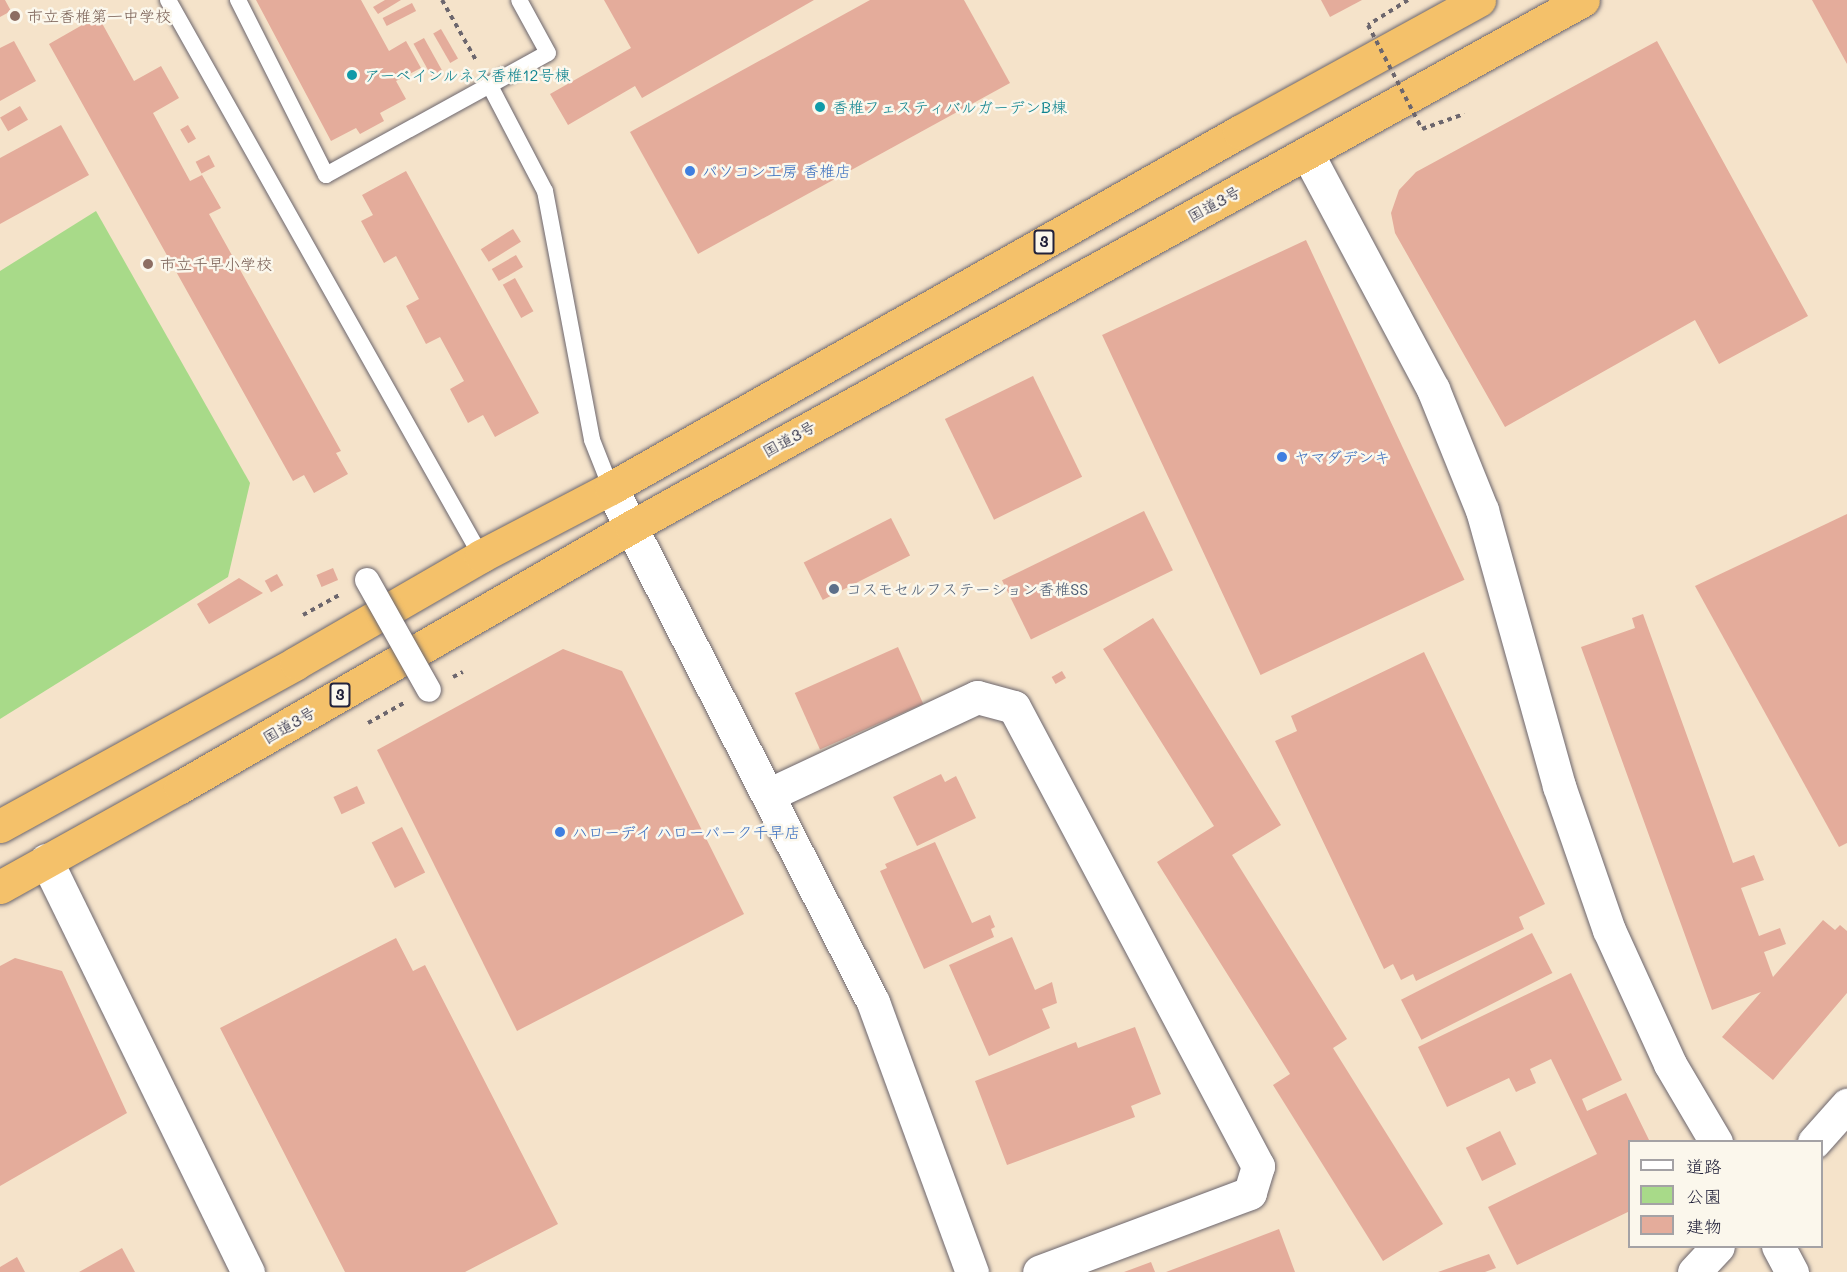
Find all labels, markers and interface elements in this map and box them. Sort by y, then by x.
place label: 市立香椎第一中学校 [27,6,171,26]
marker: 市立香椎第一中学校 [8,9,22,23]
place label: アーベインルネス香椎12号棟 [364,65,571,85]
marker: アーベインルネス香椎12号棟 [345,68,359,82]
place label: 香椎フェスティバルガーデンB棟 [832,97,1066,117]
marker: 香椎フェスティバルガーデンB棟 [813,100,827,114]
place label: パソコン工房 香椎店 [702,161,851,181]
marker: パソコン工房 香椎店 [683,164,697,178]
street label: 国道3号 [1184,182,1244,226]
road number: 3 [1034,230,1054,254]
place label: 市立千早小学校 [160,254,272,274]
marker: 市立千早小学校 [141,257,155,271]
street label: 国道3号 [759,417,819,461]
place label: ヤマダデンキ [1294,447,1390,467]
marker: ヤマダデンキ [1275,450,1289,464]
place label: コスモセルフステーション香椎SS [846,579,1088,599]
marker: コスモセルフステーション香椎SS [827,582,841,596]
road number: 3 [330,683,350,707]
street label: 国道3号 [259,702,319,748]
place label: ハローデイ ハローパーク千早店 [572,822,801,842]
marker: ハローデイ ハローパーク千早店 [553,825,567,839]
legend [1628,1140,1823,1248]
text: 道路 [1686,1154,1722,1178]
text: 公園 [1686,1184,1722,1208]
text: 建物 [1686,1214,1722,1238]

